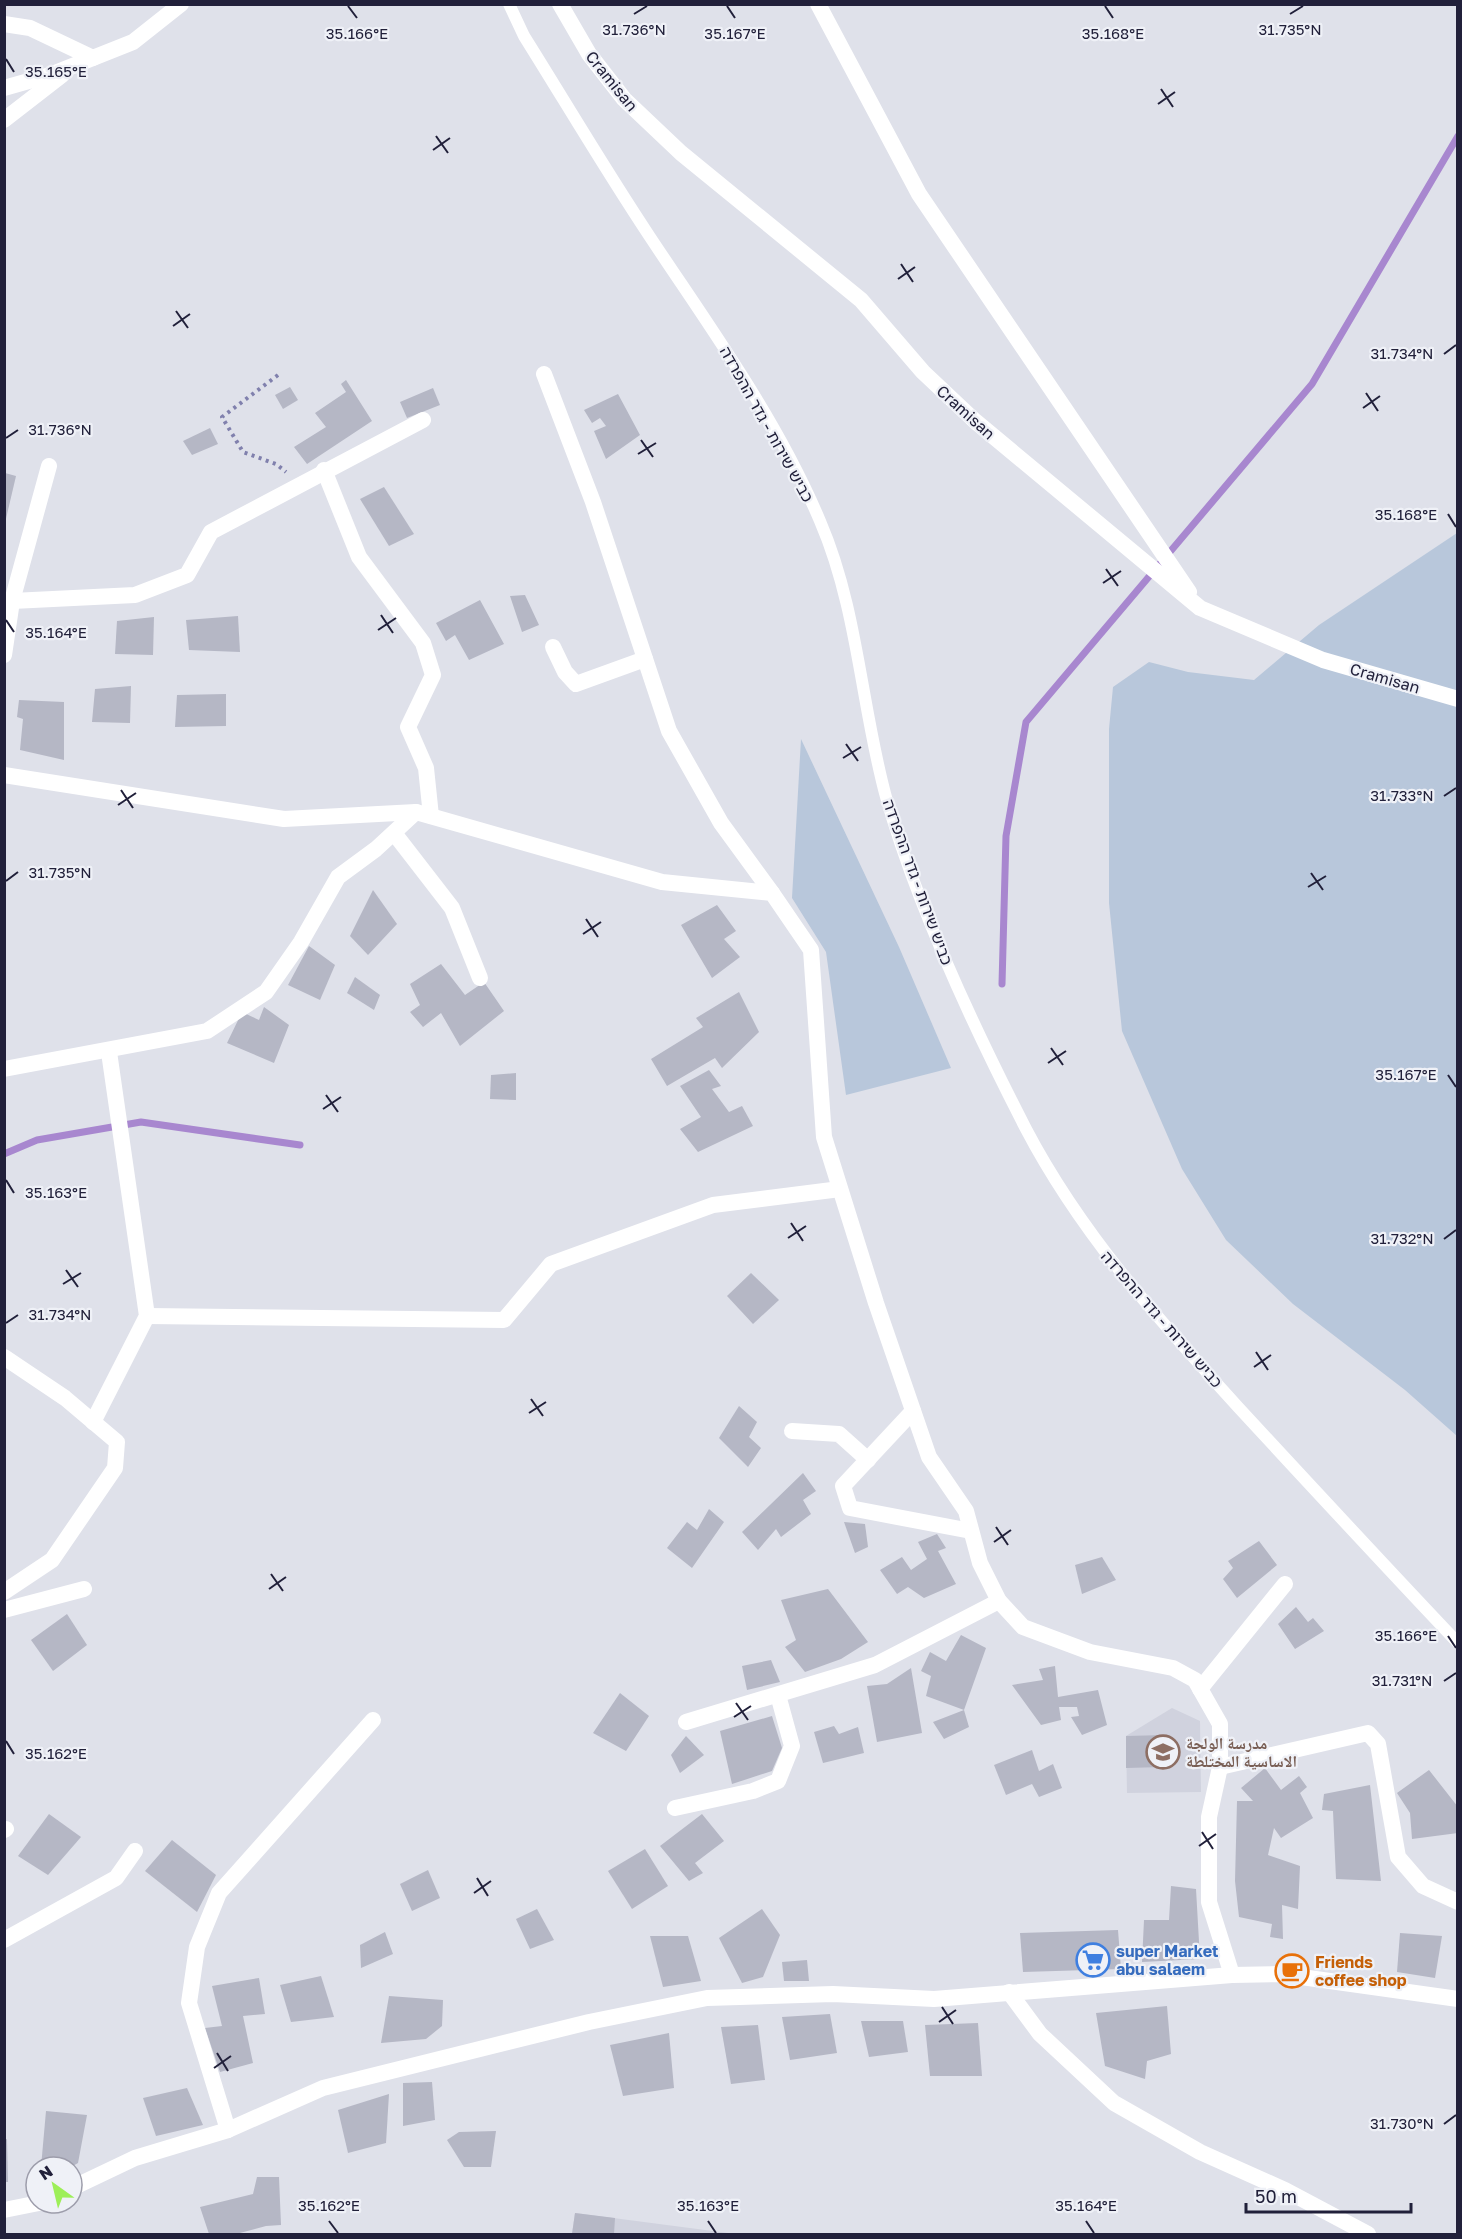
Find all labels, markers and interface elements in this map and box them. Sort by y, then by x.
text: 31.736°N [602,20,666,38]
text: 31.735°N [1258,20,1322,38]
text: 35.166°E [326,24,388,42]
text: 35.167°E [704,24,766,42]
text: 35.168°E [1082,24,1144,42]
street label: Cramisan [582,47,642,115]
text: 35.165°E [25,62,87,80]
street label: כביש שירות - גדר ההפרדה [716,343,818,505]
text: 31.734°N [1371,344,1433,362]
street label: Cramisan [933,381,999,443]
text: 31.736°N [28,420,92,438]
text: 35.168°E [1375,505,1437,523]
text: 35.164°E [25,623,87,641]
street label: Cramisan [1348,658,1422,698]
text: 31.733°N [1370,786,1434,804]
street label: כביש שירות - גדר ההפרדה [879,796,957,968]
text: 31.735°N [28,863,92,881]
text: 35.167°E [1375,1065,1437,1083]
text: 35.163°E [25,1183,87,1201]
text: 31.732°N [1370,1229,1434,1247]
street label: כביש שירות - גדר ההפרדה [1097,1246,1227,1392]
text: 31.734°N [29,1305,91,1323]
text: 35.166°E [1375,1626,1437,1644]
text: 31.731°N [1372,1671,1432,1689]
place label: مدرسة الولجة الاساسية المختلطة [1186,1733,1297,1771]
school or university icon: مدرسة الولجة الاساسية المختلطة [1145,1734,1181,1770]
text: 35.162°E [25,1744,87,1762]
place label: super Market abu salaem [1116,1941,1218,1979]
supermarket icon: super Market abu salaem [1075,1942,1111,1978]
place label: Friends coffee shop [1315,1952,1407,1990]
cafe icon: Friends coffee shop [1274,1953,1310,1989]
text: 31.730°N [1370,2114,1434,2132]
north arrow [24,2155,84,2215]
text: N [35,2161,56,2184]
scale bar [1246,2176,1411,2214]
text: 50 m [1255,2185,1297,2207]
text: 35.162°E [298,2196,360,2214]
text: 35.163°E [677,2196,739,2214]
text: 35.164°E [1055,2196,1117,2214]

